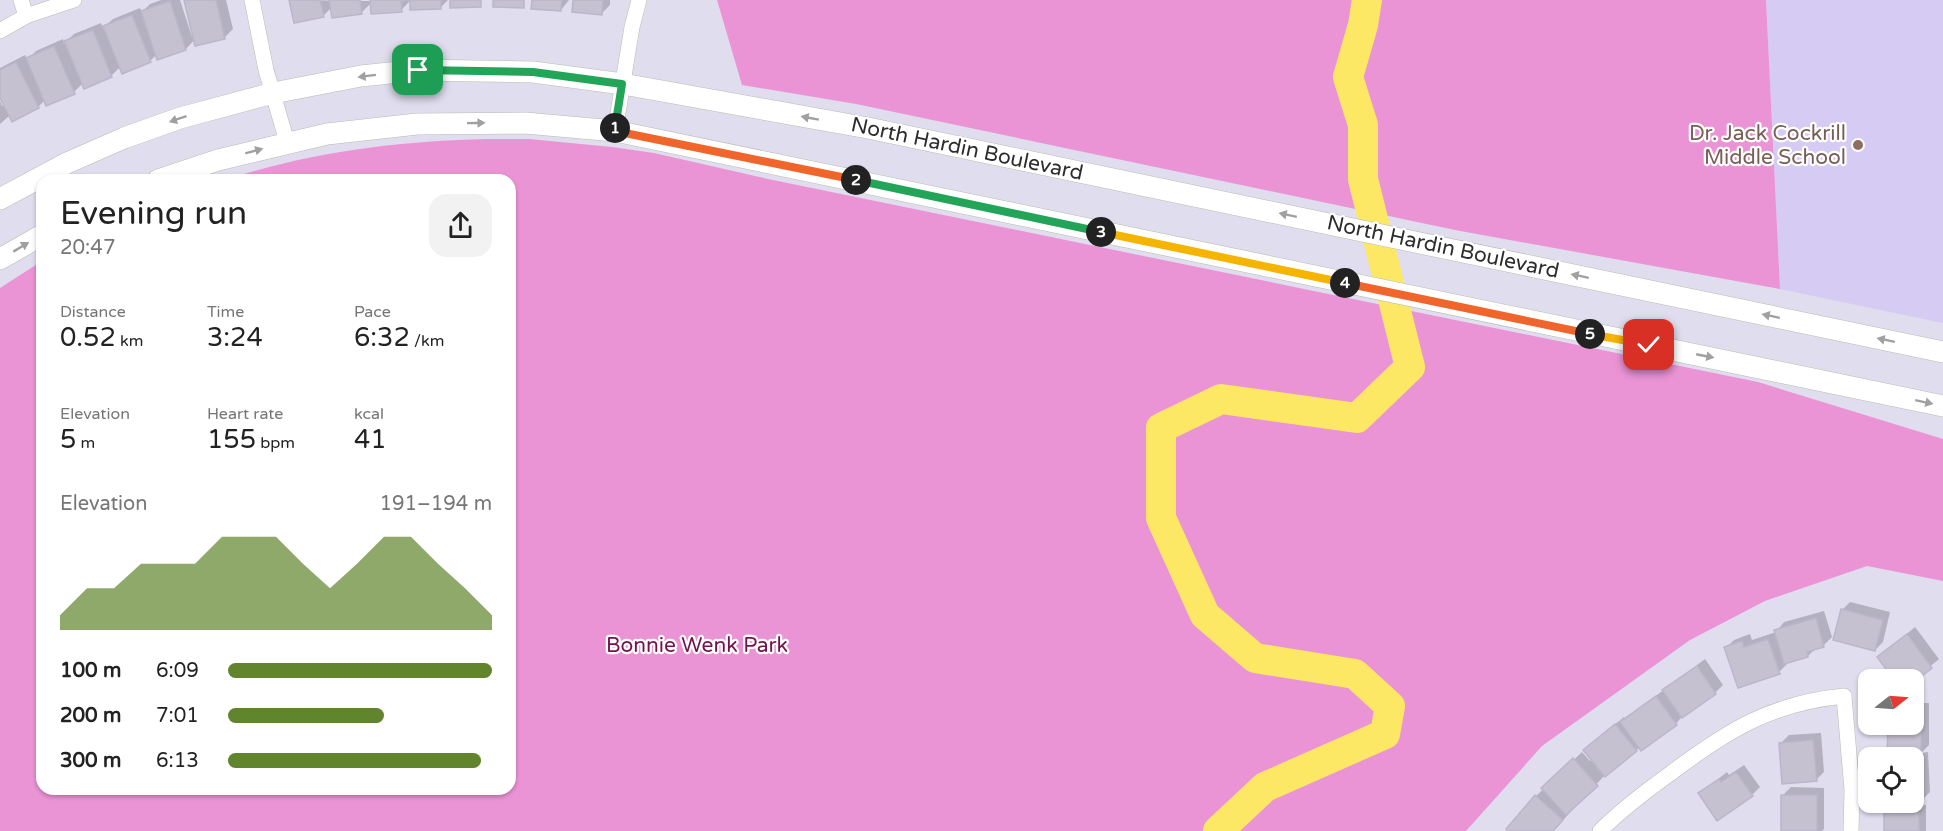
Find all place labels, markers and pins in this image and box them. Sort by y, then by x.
pin [392,44,443,95]
pin: 1 [600,113,630,143]
place label: Dr. Jack Cockrill Middle School [1689,121,1846,170]
marker: Dr. Jack Cockrill Middle School [1851,138,1865,152]
pin: 2 [841,165,871,195]
pin: 3 [1086,217,1116,247]
pin: 4 [1330,268,1360,298]
pin: 5 [1575,319,1605,349]
pin [1623,319,1674,370]

